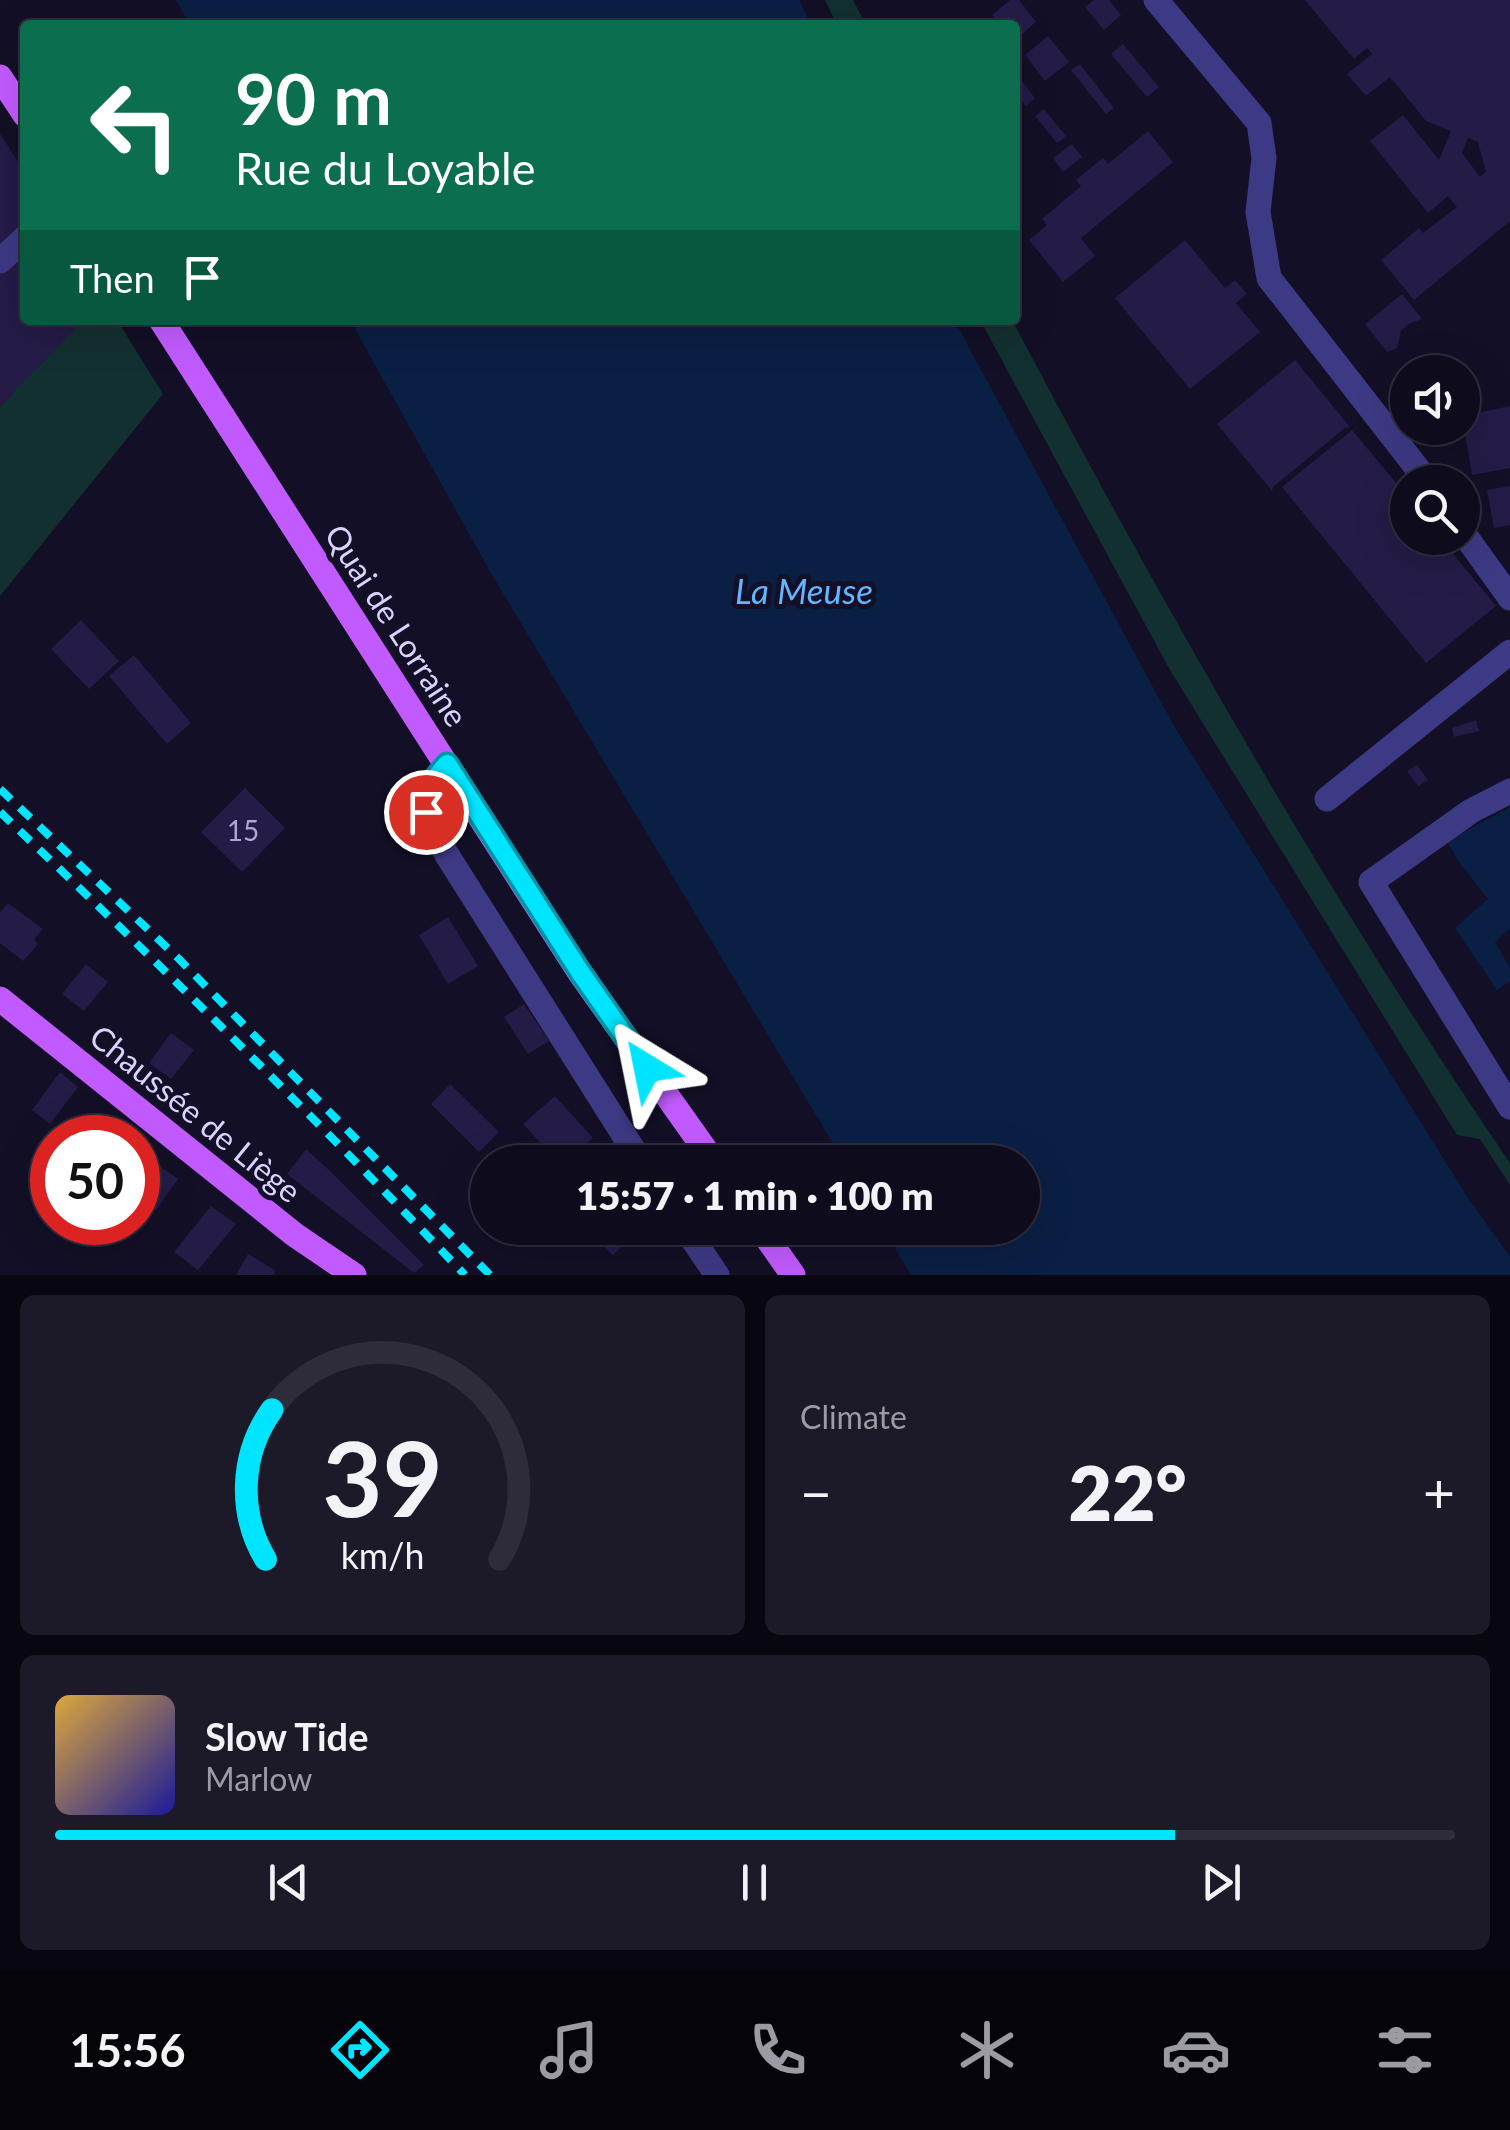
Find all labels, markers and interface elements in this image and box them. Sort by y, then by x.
text: 90 m [235,56,392,140]
icon: left [70,60,200,190]
text: Rue du Loyable [235,141,535,195]
icon: arrive [175,250,230,305]
text: Then [70,255,155,301]
map controls [1390,355,1480,555]
button: sound [1390,355,1480,445]
button: search [1390,465,1480,555]
street label: Quai de Lorraine [317,517,477,733]
water label: La Meuse [735,569,873,611]
pin [384,770,469,855]
icon: arrive [399,785,454,840]
house number: 15 [227,813,259,847]
street label: Chaussée de Liège [83,1016,309,1210]
position arrow [595,1016,699,1120]
speed limit sign: 50 [30,1115,160,1245]
text: 15:57 · 1 min · 100 m [576,1172,934,1218]
text: Climate [800,1397,907,1436]
text: 39 [322,1414,443,1539]
text: 22° [1068,1447,1187,1537]
text: − [800,1459,832,1525]
text: + [1423,1459,1455,1525]
text: km/h [341,1534,424,1577]
text: Slow Tide [205,1713,368,1759]
text: Marlow [205,1759,312,1798]
icon: previous [261,1855,316,1910]
icon: pause [727,1855,782,1910]
icon: next [1194,1855,1249,1910]
icon: directions [325,2015,395,2085]
icon: music [534,2015,604,2085]
icon: phone [743,2015,813,2085]
icon: climate [952,2015,1022,2085]
icon: car [1161,2015,1231,2085]
icon: filters [1370,2015,1440,2085]
text: 15:56 [70,2023,186,2077]

